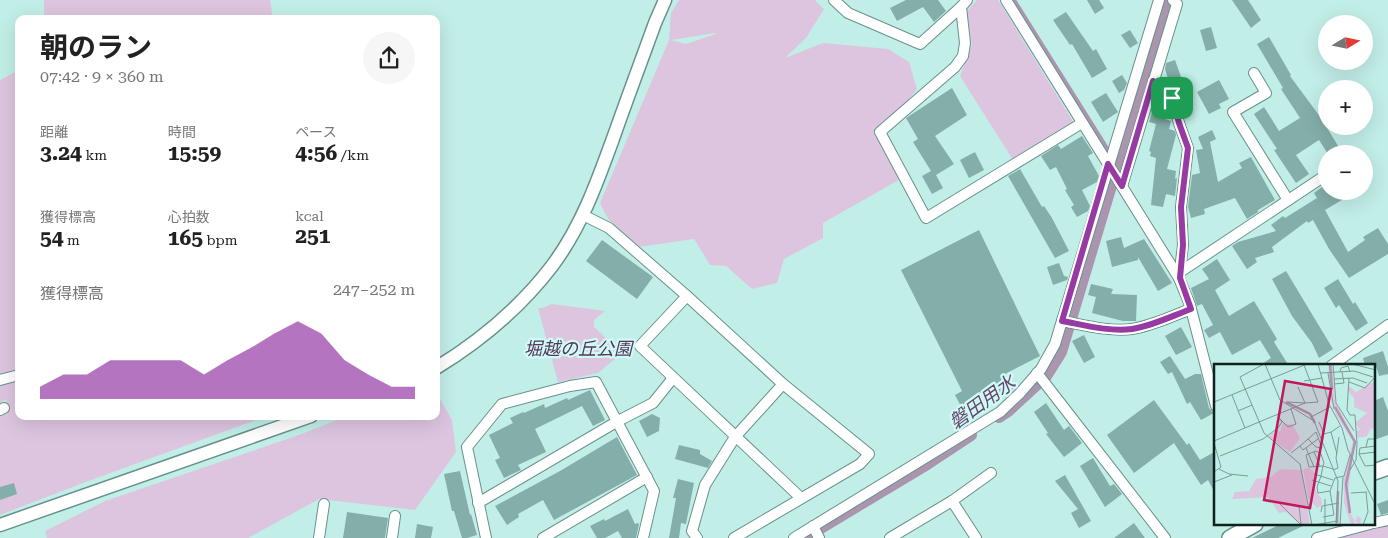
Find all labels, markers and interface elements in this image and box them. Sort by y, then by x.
north arrow [1318,15,1372,70]
map controls [1318,15,1373,200]
text: 朝のラン [40,31,152,64]
button: share [363,32,415,84]
text: 07:42 · 9 × 360 m [40,67,164,86]
pin [1151,77,1193,119]
button: + [1318,80,1373,135]
icon: arrive [1158,84,1186,112]
text: 距離 [40,124,68,140]
text: 時間 [168,124,196,140]
text: ペース [295,124,337,140]
text: 3.24 [40,141,82,165]
text: 15:59 [168,141,221,165]
text: 4:56 [295,141,337,165]
button: − [1318,145,1373,200]
text: km [82,147,107,163]
text: /km [337,147,369,163]
text: kcal [295,208,324,224]
text: 獲得標高 [40,209,96,225]
text: 心拍数 [168,209,210,225]
text: 251 [295,224,331,248]
text: 54 [40,226,64,250]
text: 165 [168,226,203,250]
text: m [64,232,80,248]
text: bpm [203,232,237,248]
text: 247–252 m [333,280,415,299]
text: 獲得標高 [40,284,104,303]
park label: 堀越の丘公園 [524,338,635,359]
inset map [1214,364,1376,526]
water label: 磐田用水 [945,370,1021,434]

